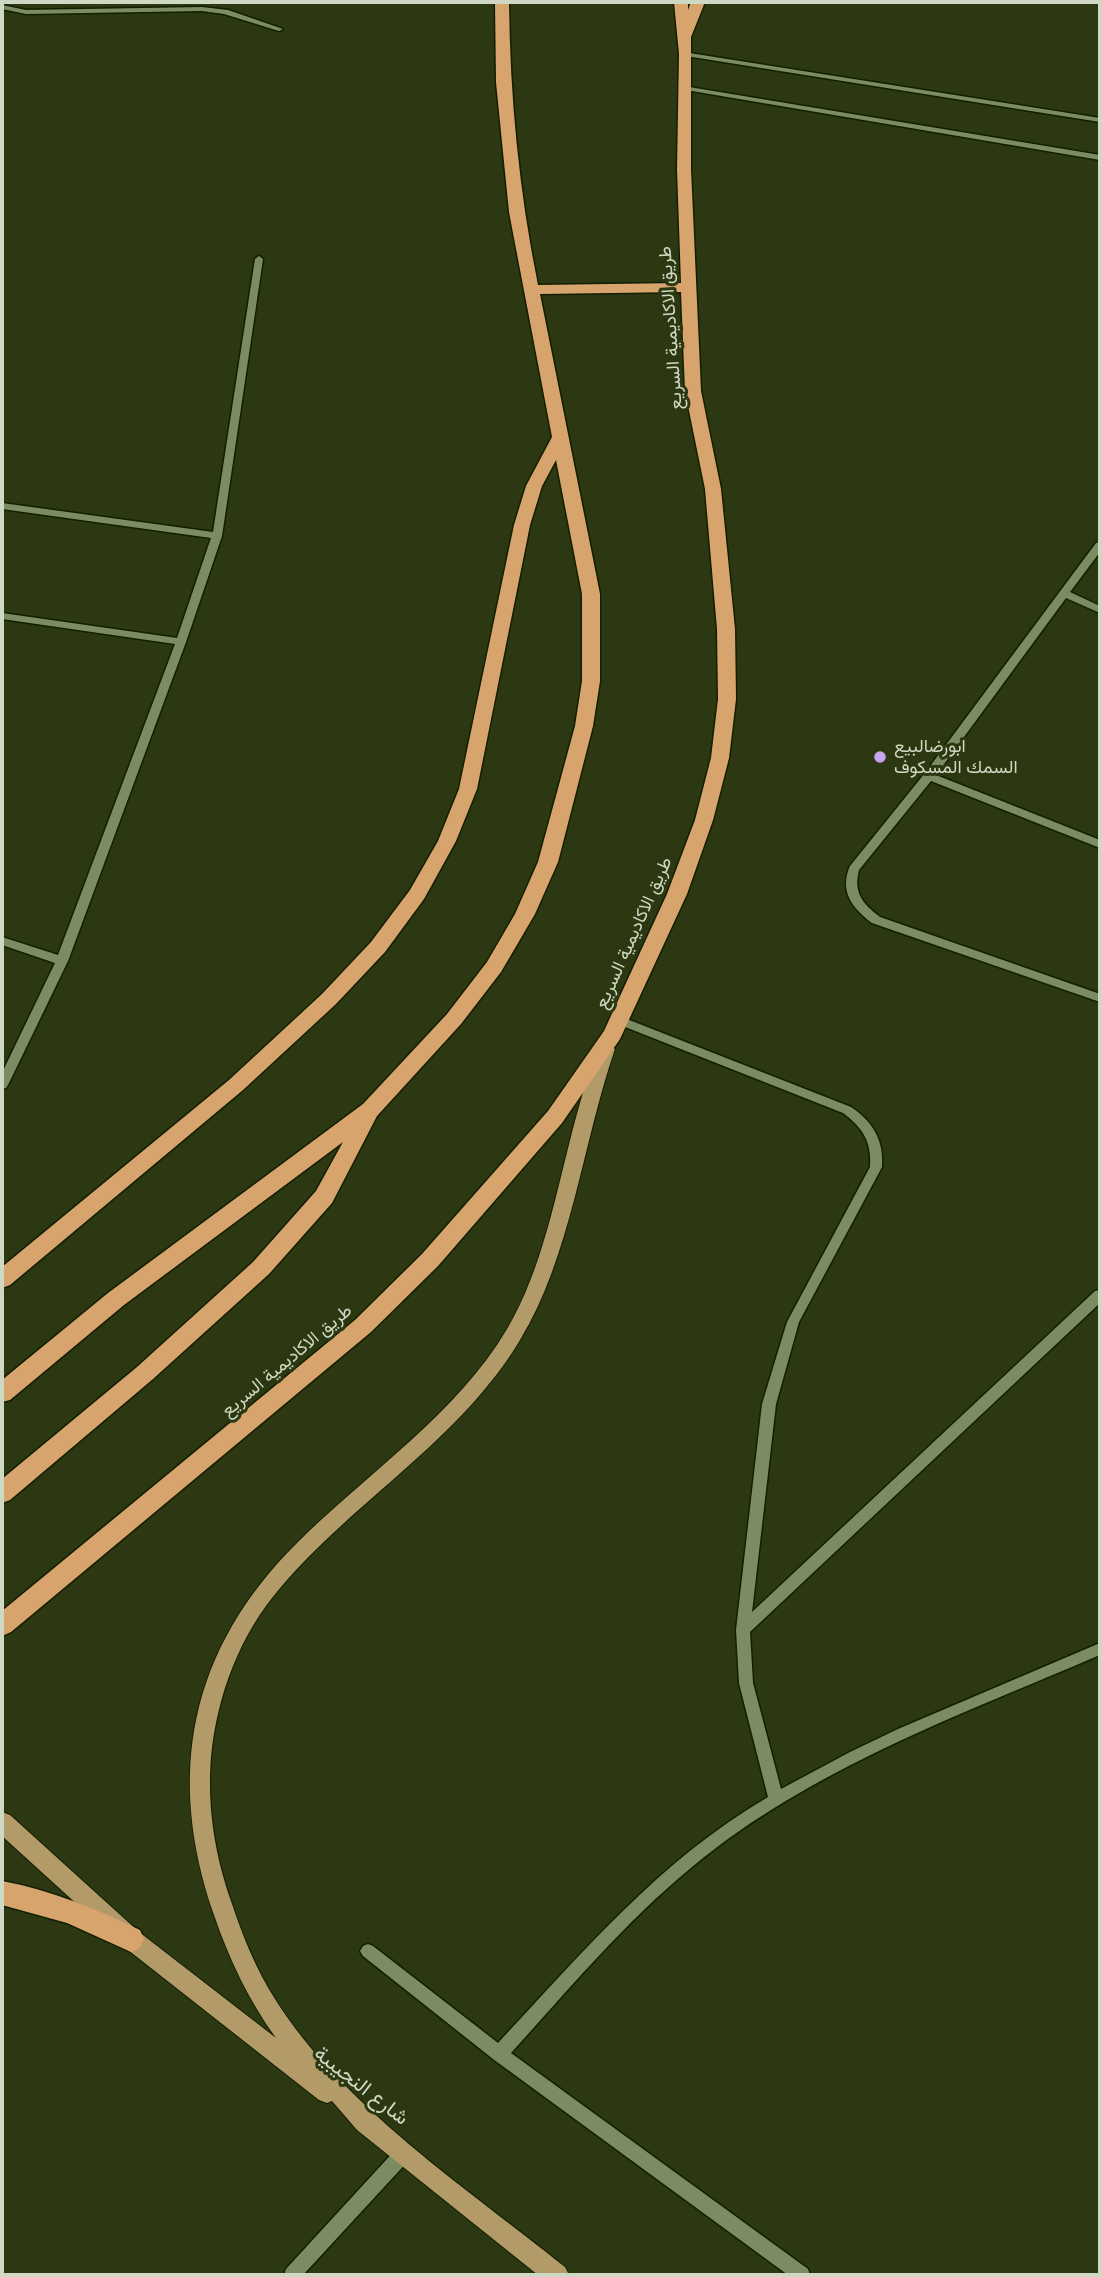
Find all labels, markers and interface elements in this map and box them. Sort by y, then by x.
street label: طريق الاكاديمية السريع [655,245,687,411]
place label: ابورضالبيع السمك المسكوف [894,736,1018,778]
marker: ابورضالبيع السمك المسكوف [872,749,888,765]
street label: طريق الاكاديمية السريع [591,854,677,1012]
street label: طريق الاكاديمية السريع [217,1300,357,1422]
street label: شارع النجيبية [309,2041,413,2131]

